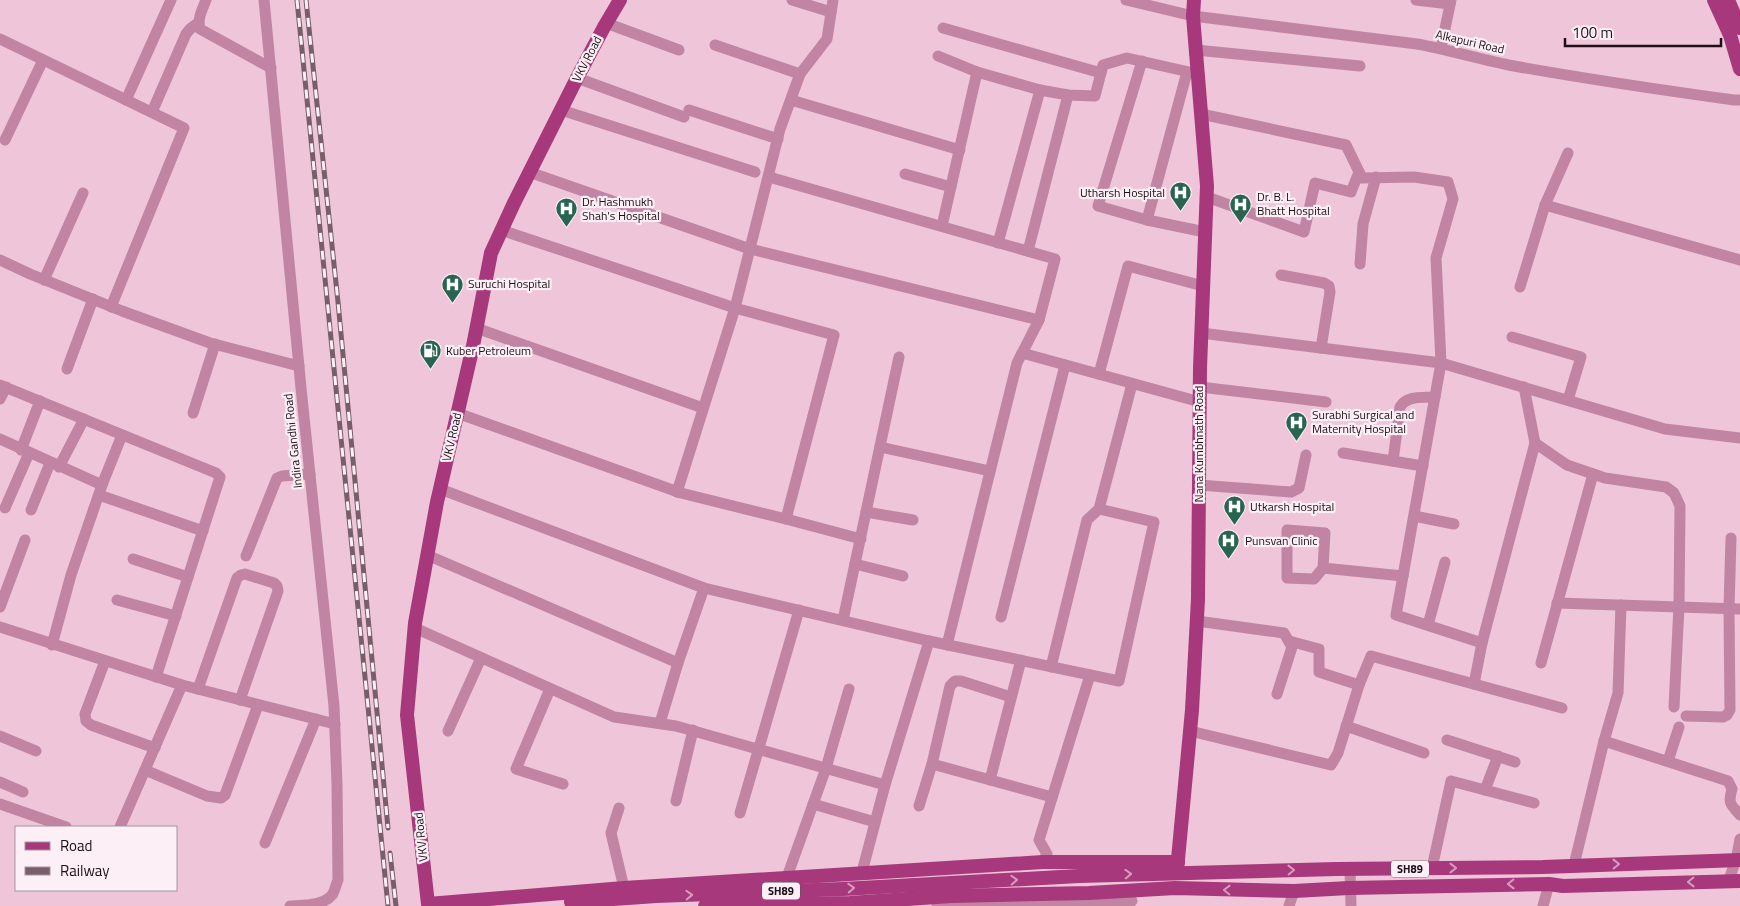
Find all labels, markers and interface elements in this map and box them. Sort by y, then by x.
scale bar [1565,15,1721,47]
text: 100 m [1572,21,1613,44]
street label: Alkapuri Road [1434,24,1506,59]
street label: VKV Road [567,32,606,85]
hospital icon: Utharsh Hospital [1169,181,1193,212]
place label: Utharsh Hospital [1080,183,1165,202]
place label: Dr. B. L. Bhatt Hospital [1257,187,1330,220]
place label: Dr. Hashmukh Shah's Hospital [582,192,660,225]
hospital icon: Dr. B. L. Bhatt Hospital [1229,192,1253,223]
hospital icon: Dr. Hashmukh Shah's Hospital [554,197,578,228]
hospital icon: Suruchi Hospital [440,272,464,303]
place label: Suruchi Hospital [468,274,550,293]
fuel station icon: Kuber Petroleum [418,339,442,370]
place label: Kuber Petroleum [446,341,531,360]
street label: Nana Kumbhnath Road [1189,386,1208,502]
street label: Indira Gandhi Road [278,393,307,489]
place label: Surabhi Surgical and Maternity Hospital [1312,405,1414,438]
hospital icon: Surabhi Surgical and Maternity Hospital [1284,410,1308,441]
street label: VKV Road [437,411,466,463]
hospital icon: Utkarsh Hospital [1222,495,1246,526]
place label: Utkarsh Hospital [1250,497,1334,516]
hospital icon: Punsvan Clinic [1217,529,1241,560]
place label: Punsvan Clinic [1245,531,1317,550]
street label: VKV Road [408,811,433,863]
legend [15,826,178,891]
text: Road [60,834,92,857]
text: Railway [60,859,110,882]
one-way arrow [1612,859,1620,869]
road number: SH89 [1391,861,1429,878]
one-way arrow [1450,863,1457,873]
one-way arrow [1287,865,1295,875]
one-way arrow [1124,869,1132,880]
one-way arrow [1010,874,1018,885]
one-way arrow [1687,877,1695,888]
one-way arrow [1507,879,1515,890]
road number: SH89 [762,882,800,899]
one-way arrow [848,883,856,894]
one-way arrow [1222,884,1230,895]
one-way arrow [686,890,693,900]

